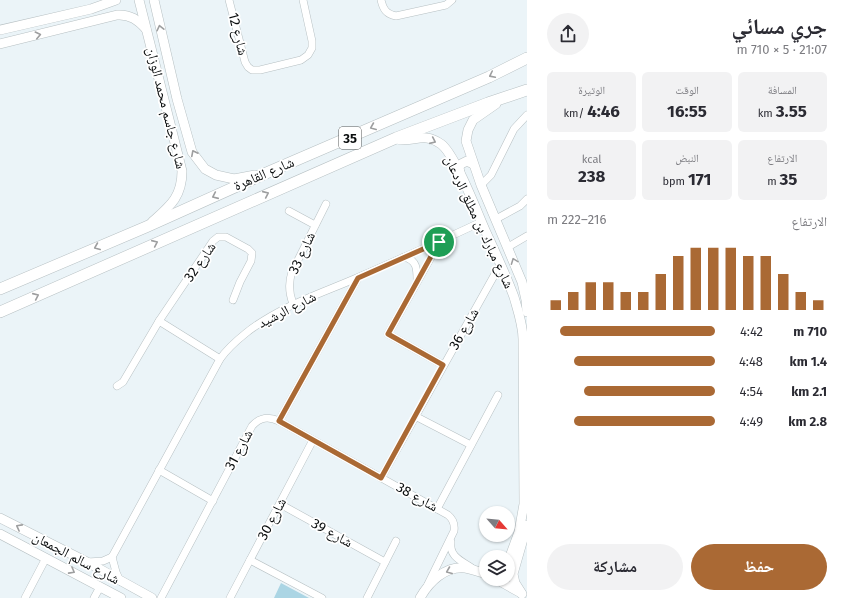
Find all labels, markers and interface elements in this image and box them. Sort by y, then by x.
street label: شارع 12 [224,11,251,57]
button: share [547,13,589,55]
text: جري مسائي [732,13,827,40]
one-way arrow [157,24,165,31]
one-way arrow [35,31,41,39]
text: 21:07 · 5 × 710 m [736,42,827,57]
street label: شارع جاسم محمد الوزان [142,45,189,171]
one-way arrow [489,70,497,78]
text: الوتيرة [578,84,605,97]
text: الوقت [675,84,699,97]
text: المسافة [768,84,797,97]
text: 4:46 [587,101,620,122]
text: 16:55 [667,101,707,122]
text: 3.55 [776,101,807,122]
text: /km [563,107,587,120]
text: km [758,107,776,120]
one-way arrow [370,123,377,131]
road number: 35 [339,127,361,149]
one-way arrow [430,136,437,144]
one-way arrow [191,150,198,157]
text: النبض [675,152,699,165]
text: الارتفاع [767,152,797,165]
street label: شارع مبارك بن مطلق الردعان [440,153,517,292]
text: kcal [582,153,602,166]
street label: شارع القاهرة [231,154,297,195]
text: 238 [578,166,605,187]
text: 171 [688,169,711,190]
text: 35 [780,169,797,190]
text: bpm [663,175,688,188]
text: m [767,175,780,188]
one-way arrow [212,191,219,199]
one-way arrow [263,191,270,199]
text: 216–222 m [547,212,606,227]
text: الارتفاع [792,214,827,229]
pin [422,225,456,259]
street label: شارع 33 [285,229,320,277]
icon: arrive [428,231,450,253]
street label: شارع 32 [180,239,220,286]
one-way arrow [151,240,158,248]
one-way arrow [94,243,101,251]
one-way arrow [510,258,518,265]
street label: شارع الرشيد [255,288,319,333]
one-way arrow [31,293,39,301]
street label: شارع 36 [445,305,483,353]
text: 4:42 [740,324,763,339]
text: 710 m [793,324,827,339]
text: 4:48 [739,354,763,369]
text: 1.4 km [790,354,827,369]
text: 4:54 [739,384,763,399]
text: 2.1 km [791,384,827,399]
text: 4:49 [740,414,763,429]
text: 2.8 km [788,414,827,429]
street label: شارع 31 [221,427,257,473]
street label: شارع 38 [393,479,441,516]
street label: شارع 30 [254,495,291,543]
north arrow [479,506,515,542]
map controls [479,506,515,586]
street label: شارع 39 [308,515,356,552]
one-way arrow [15,525,23,532]
street label: شارع سالم الجمعان [29,528,122,589]
button: مشاركة [547,544,683,590]
button: حفظ [691,544,827,590]
button: layers [479,550,515,586]
one-way arrow [67,567,75,574]
one-way arrow [445,567,452,575]

